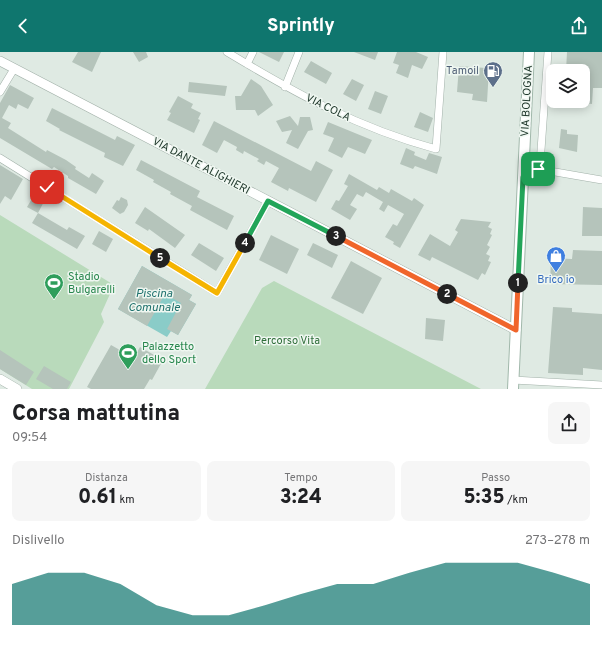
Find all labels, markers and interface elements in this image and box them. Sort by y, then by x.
icon: back [12,15,34,37]
text: Sprintly [267,15,335,38]
icon: share [568,15,590,37]
fuel station icon: Tamoil [482,60,504,88]
place label: Tamoil [446,64,479,78]
map controls [546,64,590,108]
button: layers [546,64,590,108]
street label: VIA BOLOGNA [518,65,536,137]
street label: VIA COLA [303,91,353,125]
street label: VIA DANTE ALIGHIERI [150,134,252,198]
pin [521,152,555,186]
icon: arrive [527,158,549,180]
pin [30,170,64,204]
icon: check [36,176,58,198]
pin: 3 [326,226,346,246]
text: 3 [333,229,339,243]
pin: 4 [235,233,255,253]
text: 4 [241,236,249,250]
shop icon: Brico io [545,245,567,273]
pin: 5 [150,248,170,268]
text: 5 [157,251,163,265]
place label: Stadio Bulgarelli [68,270,115,297]
sports icon: Stadio Bulgarelli [43,272,65,300]
pin: 1 [508,273,528,293]
place label: Brico io [537,273,575,287]
text: 1 [516,276,520,290]
pin: 2 [437,284,457,304]
water label: Piscina Comunale [128,286,181,316]
text: 2 [444,287,450,301]
park label: Percorso Vita [254,334,320,348]
place label: Palazzetto dello Sport [142,340,196,367]
sports icon: Palazzetto dello Sport [117,342,139,370]
text: Corsa mattutina [12,401,180,428]
button: share [548,402,590,444]
text: 09:54 [12,430,47,446]
text: Distanza [85,471,128,485]
text: Tempo [284,471,318,485]
text: Passo [481,471,510,485]
text: 0.61 [78,485,117,511]
text: 3:24 [280,485,322,511]
text: 5:35 [463,485,505,511]
text: km [117,493,135,507]
text: /km [505,493,528,507]
text: Dislivello [12,533,65,549]
text: 273–278 m [525,533,590,549]

